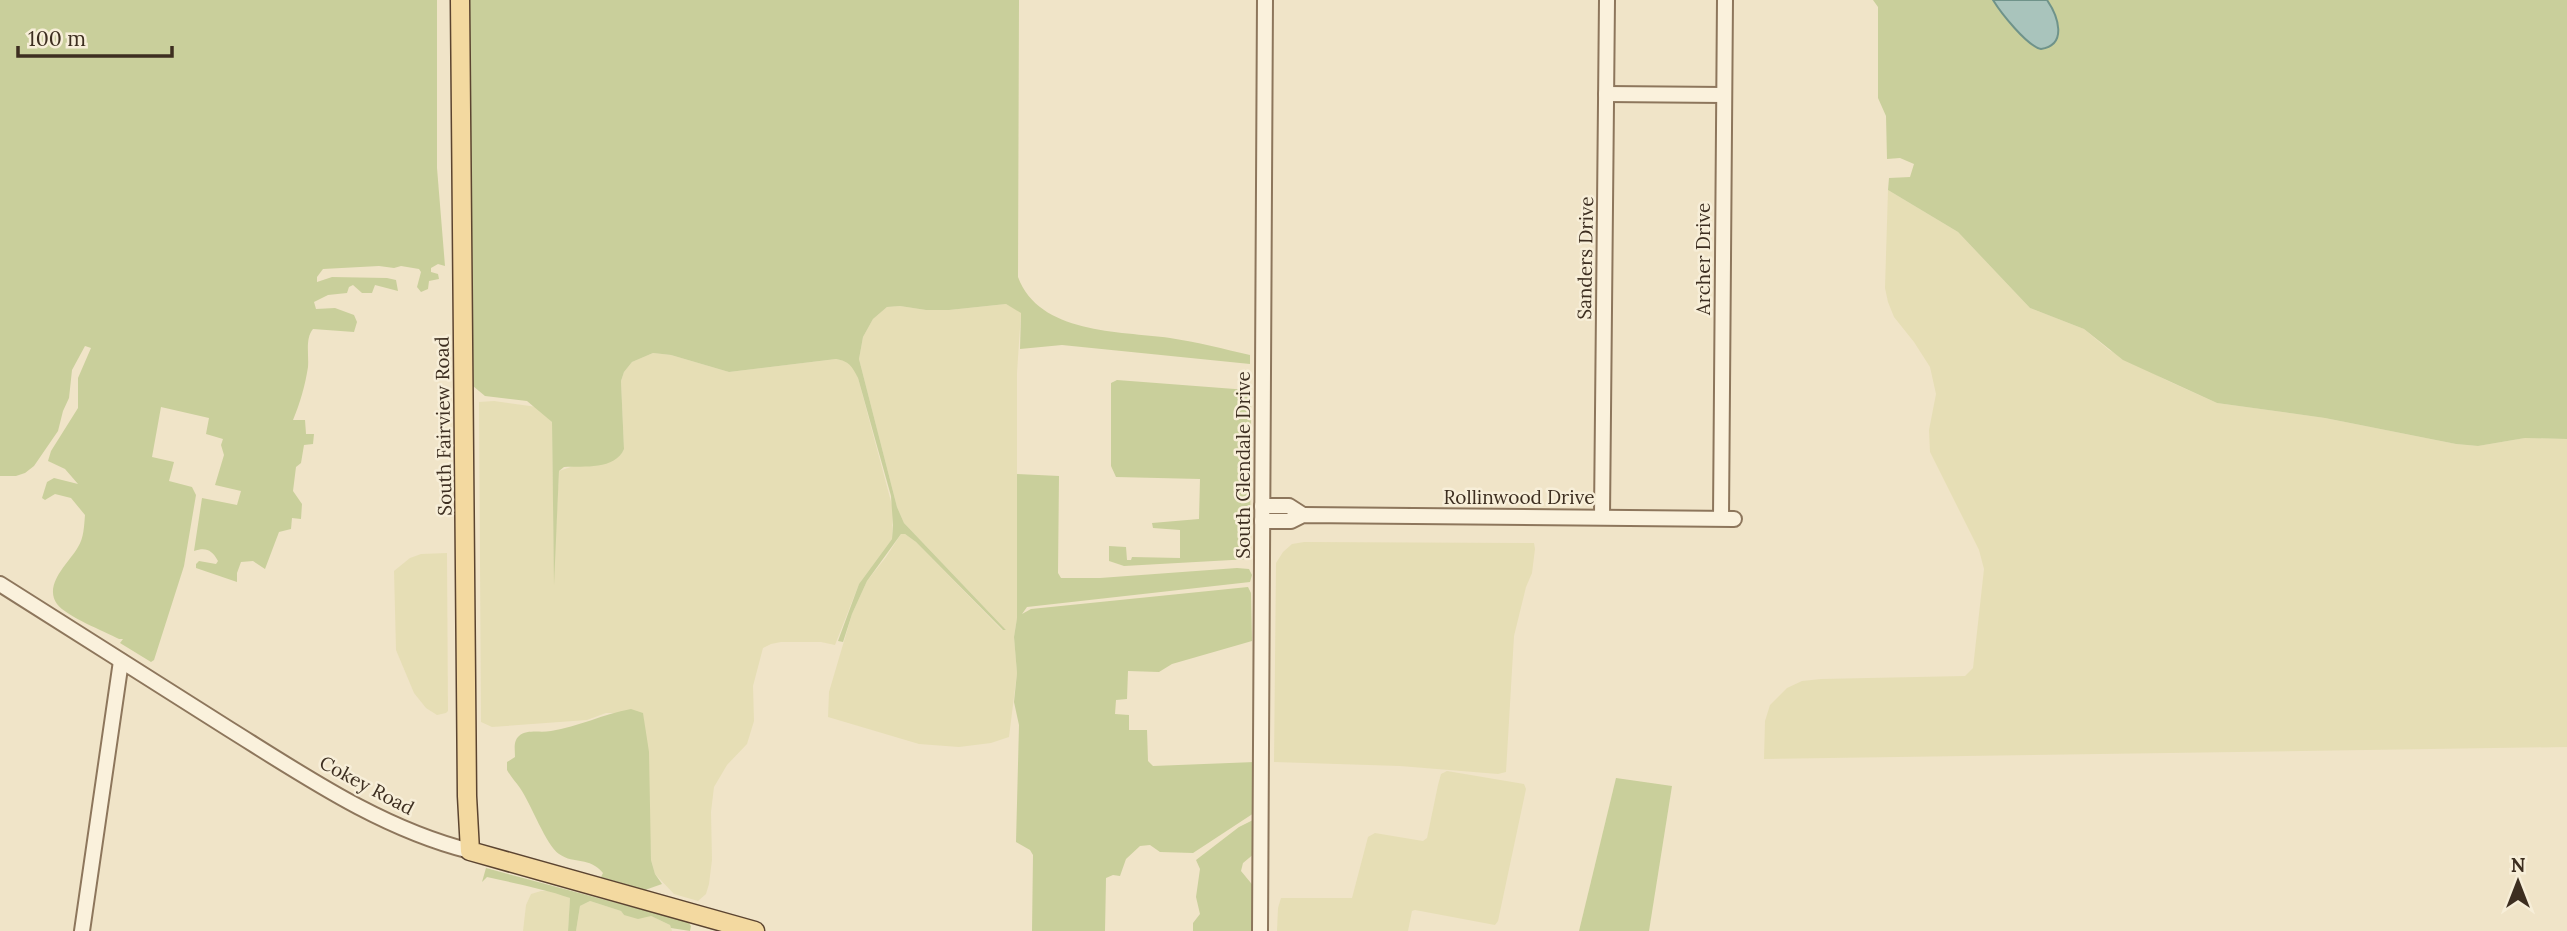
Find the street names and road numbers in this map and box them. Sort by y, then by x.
street label: Sanders Drive [1572,196,1598,320]
street label: Archer Drive [1691,203,1715,316]
street label: South Fairview Road [429,336,457,516]
street label: South Glendale Drive [1231,371,1255,559]
street label: Rollinwood Drive [1444,485,1594,509]
street label: Cokey Road [316,750,418,820]

